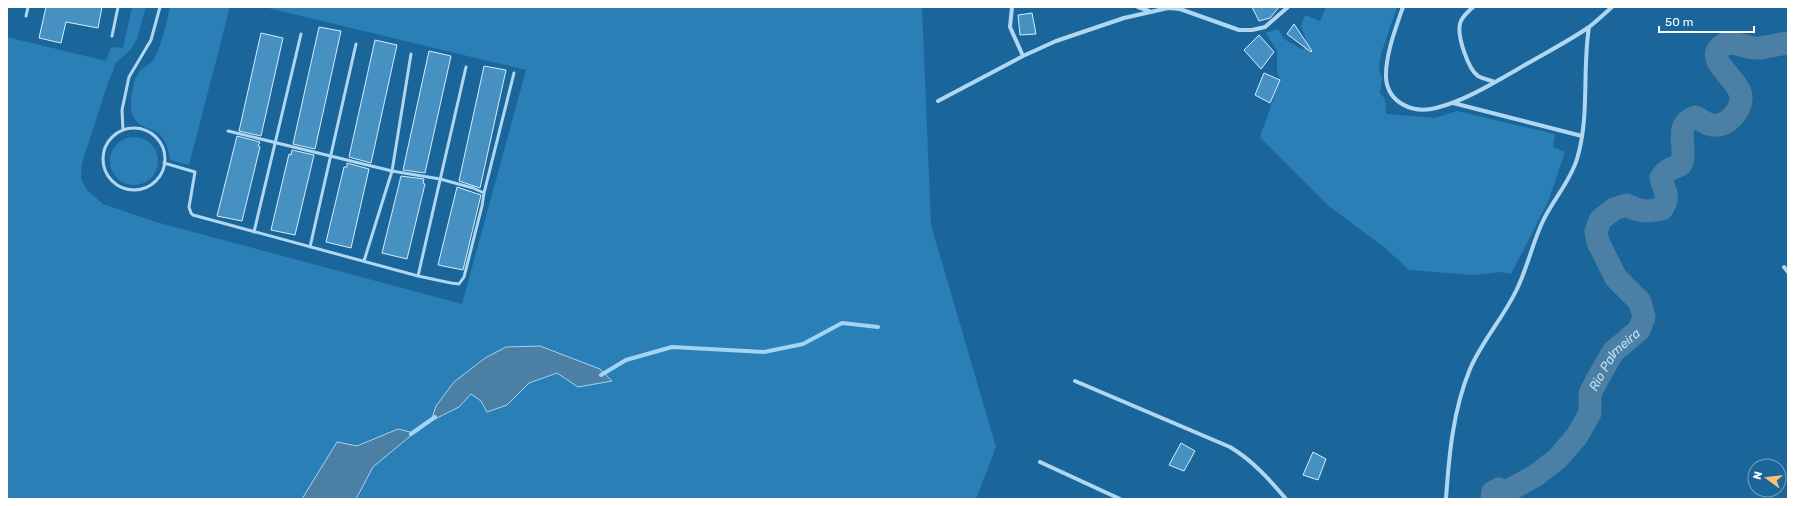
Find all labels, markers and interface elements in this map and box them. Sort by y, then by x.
scale bar [1659,8,1754,34]
text: 50 m [1665,15,1693,29]
water label: Rio Palmeira [1586,325,1644,393]
north arrow [1747,458,1787,498]
text: N [1751,470,1765,481]

